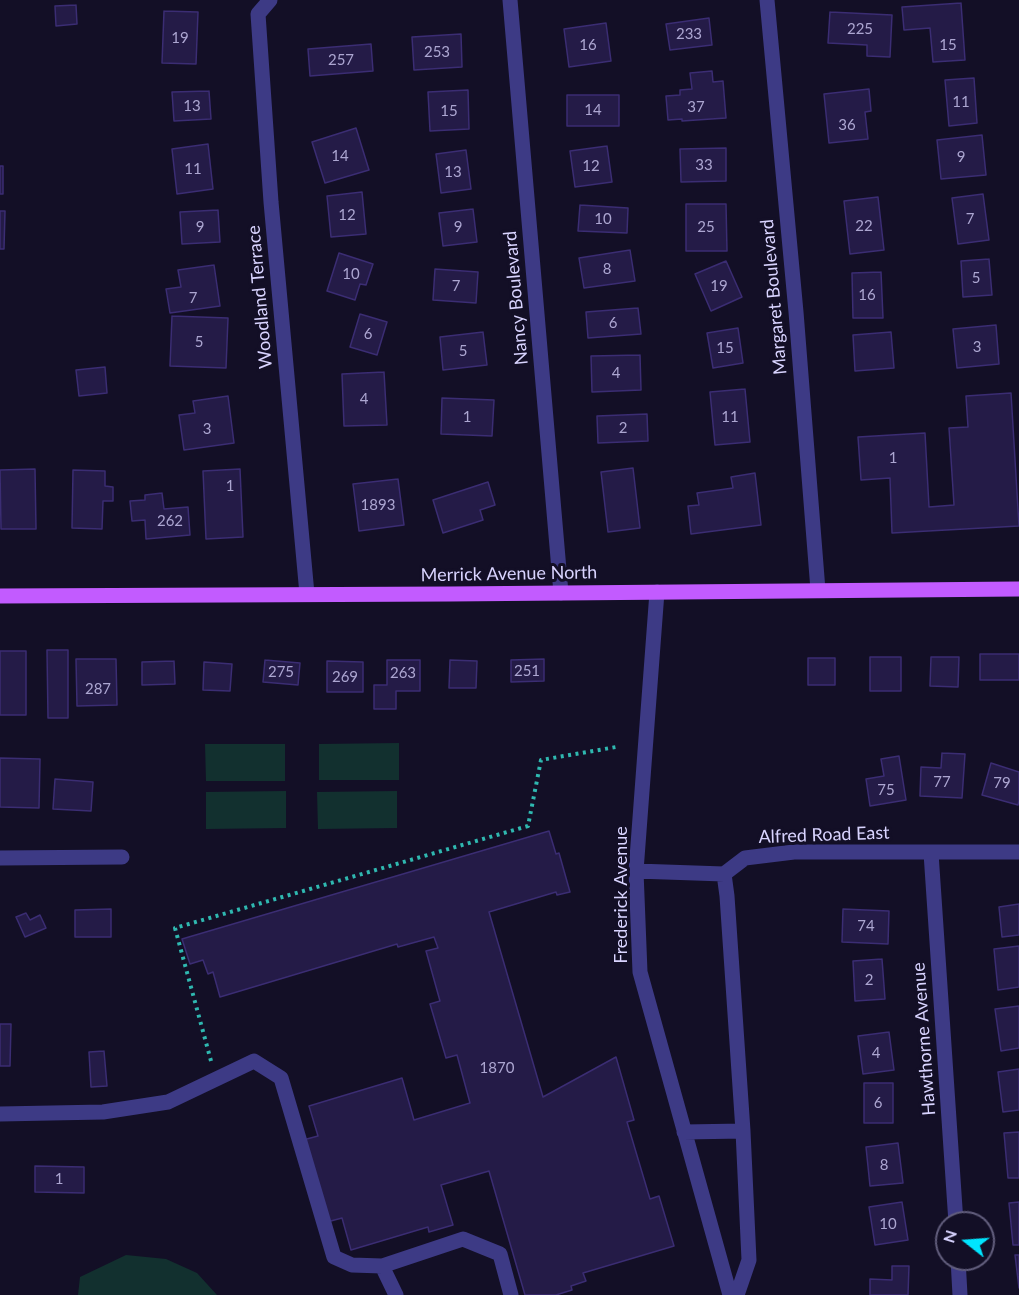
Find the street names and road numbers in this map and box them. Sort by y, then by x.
street label: Margaret Boulevard [756,218,792,376]
street label: Woodland Terrace [243,224,277,370]
street label: Nancy Boulevard [499,230,533,366]
street label: Merrick Avenue North [421,562,597,586]
street label: Alfred Road East [758,822,890,848]
street label: Frederick Avenue [610,826,632,964]
street label: Hawthorne Avenue [908,962,940,1116]

